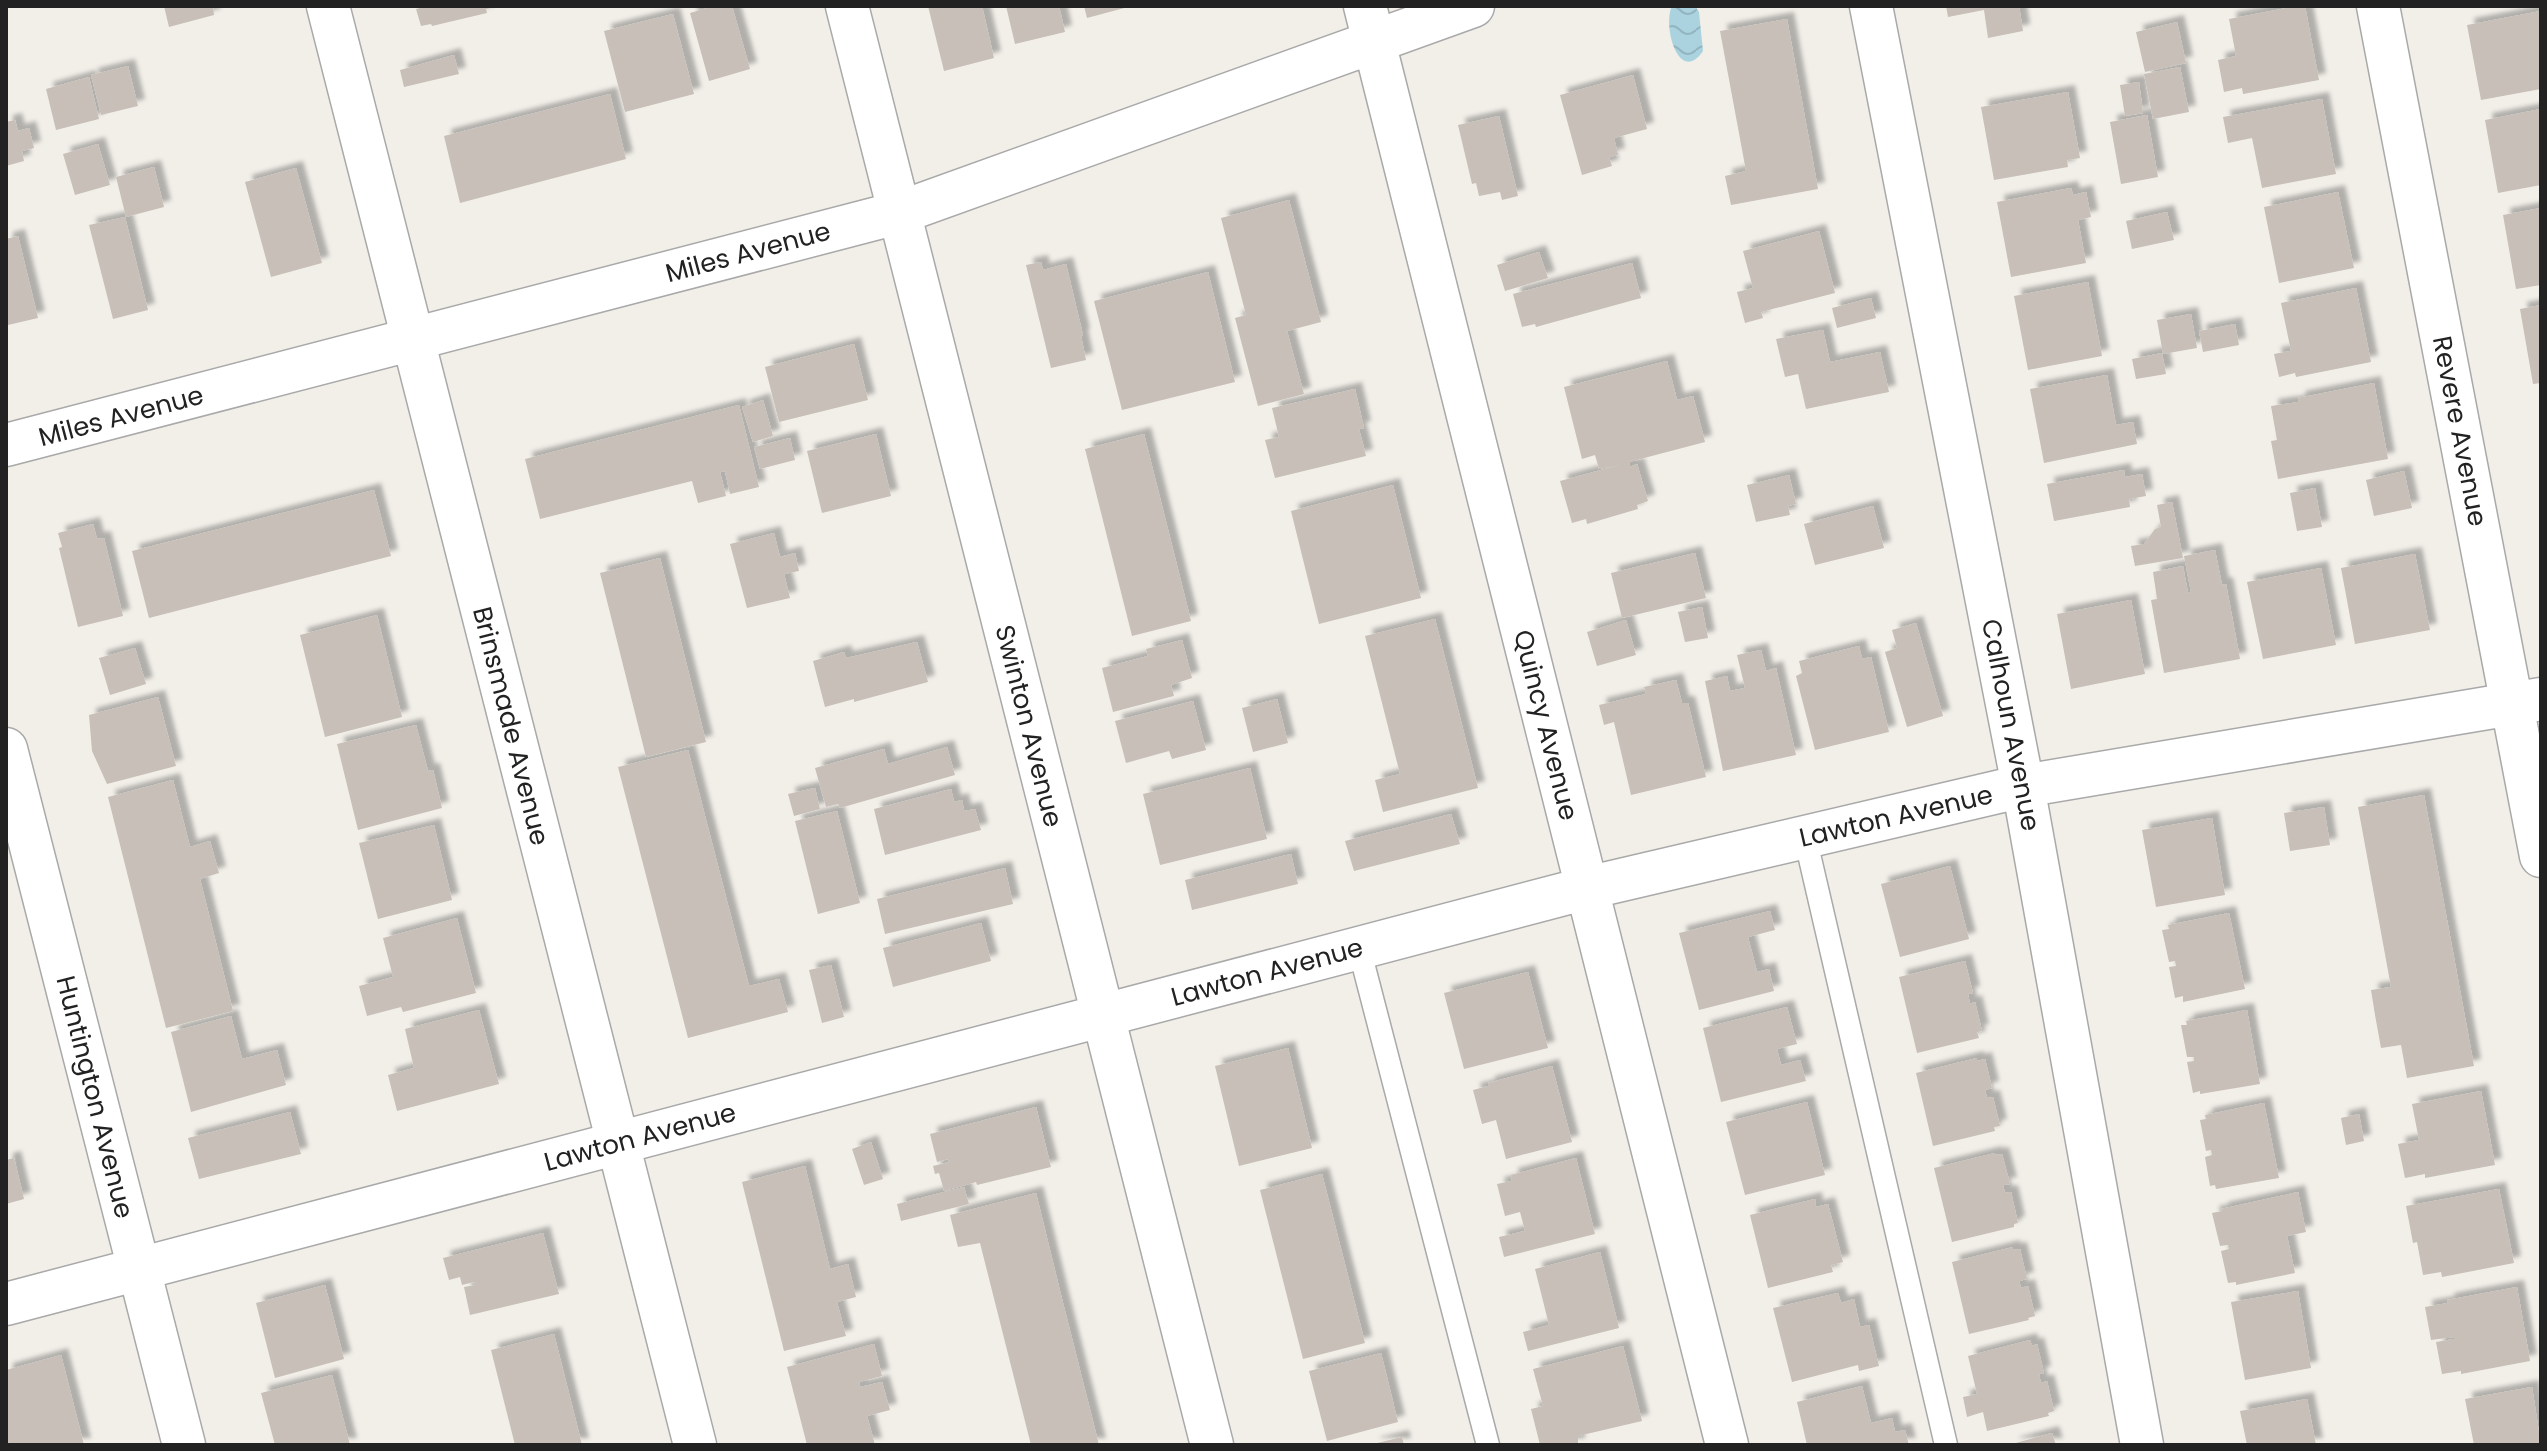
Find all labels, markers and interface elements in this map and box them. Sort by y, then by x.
street label: Miles Avenue [662,213,834,291]
street label: Revere Avenue [2424,333,2496,529]
street label: Miles Avenue [35,377,207,455]
street label: Brinsmade Avenue [464,603,558,849]
street label: Calhoun Avenue [1973,616,2049,834]
street label: Swinton Avenue [987,621,1071,831]
street label: Quincy Avenue [1505,626,1587,824]
street label: Lawton Avenue [1796,776,1996,856]
street label: Lawton Avenue [1167,929,1367,1015]
street label: Huntington Avenue [47,972,143,1222]
street label: Lawton Avenue [540,1094,740,1180]

